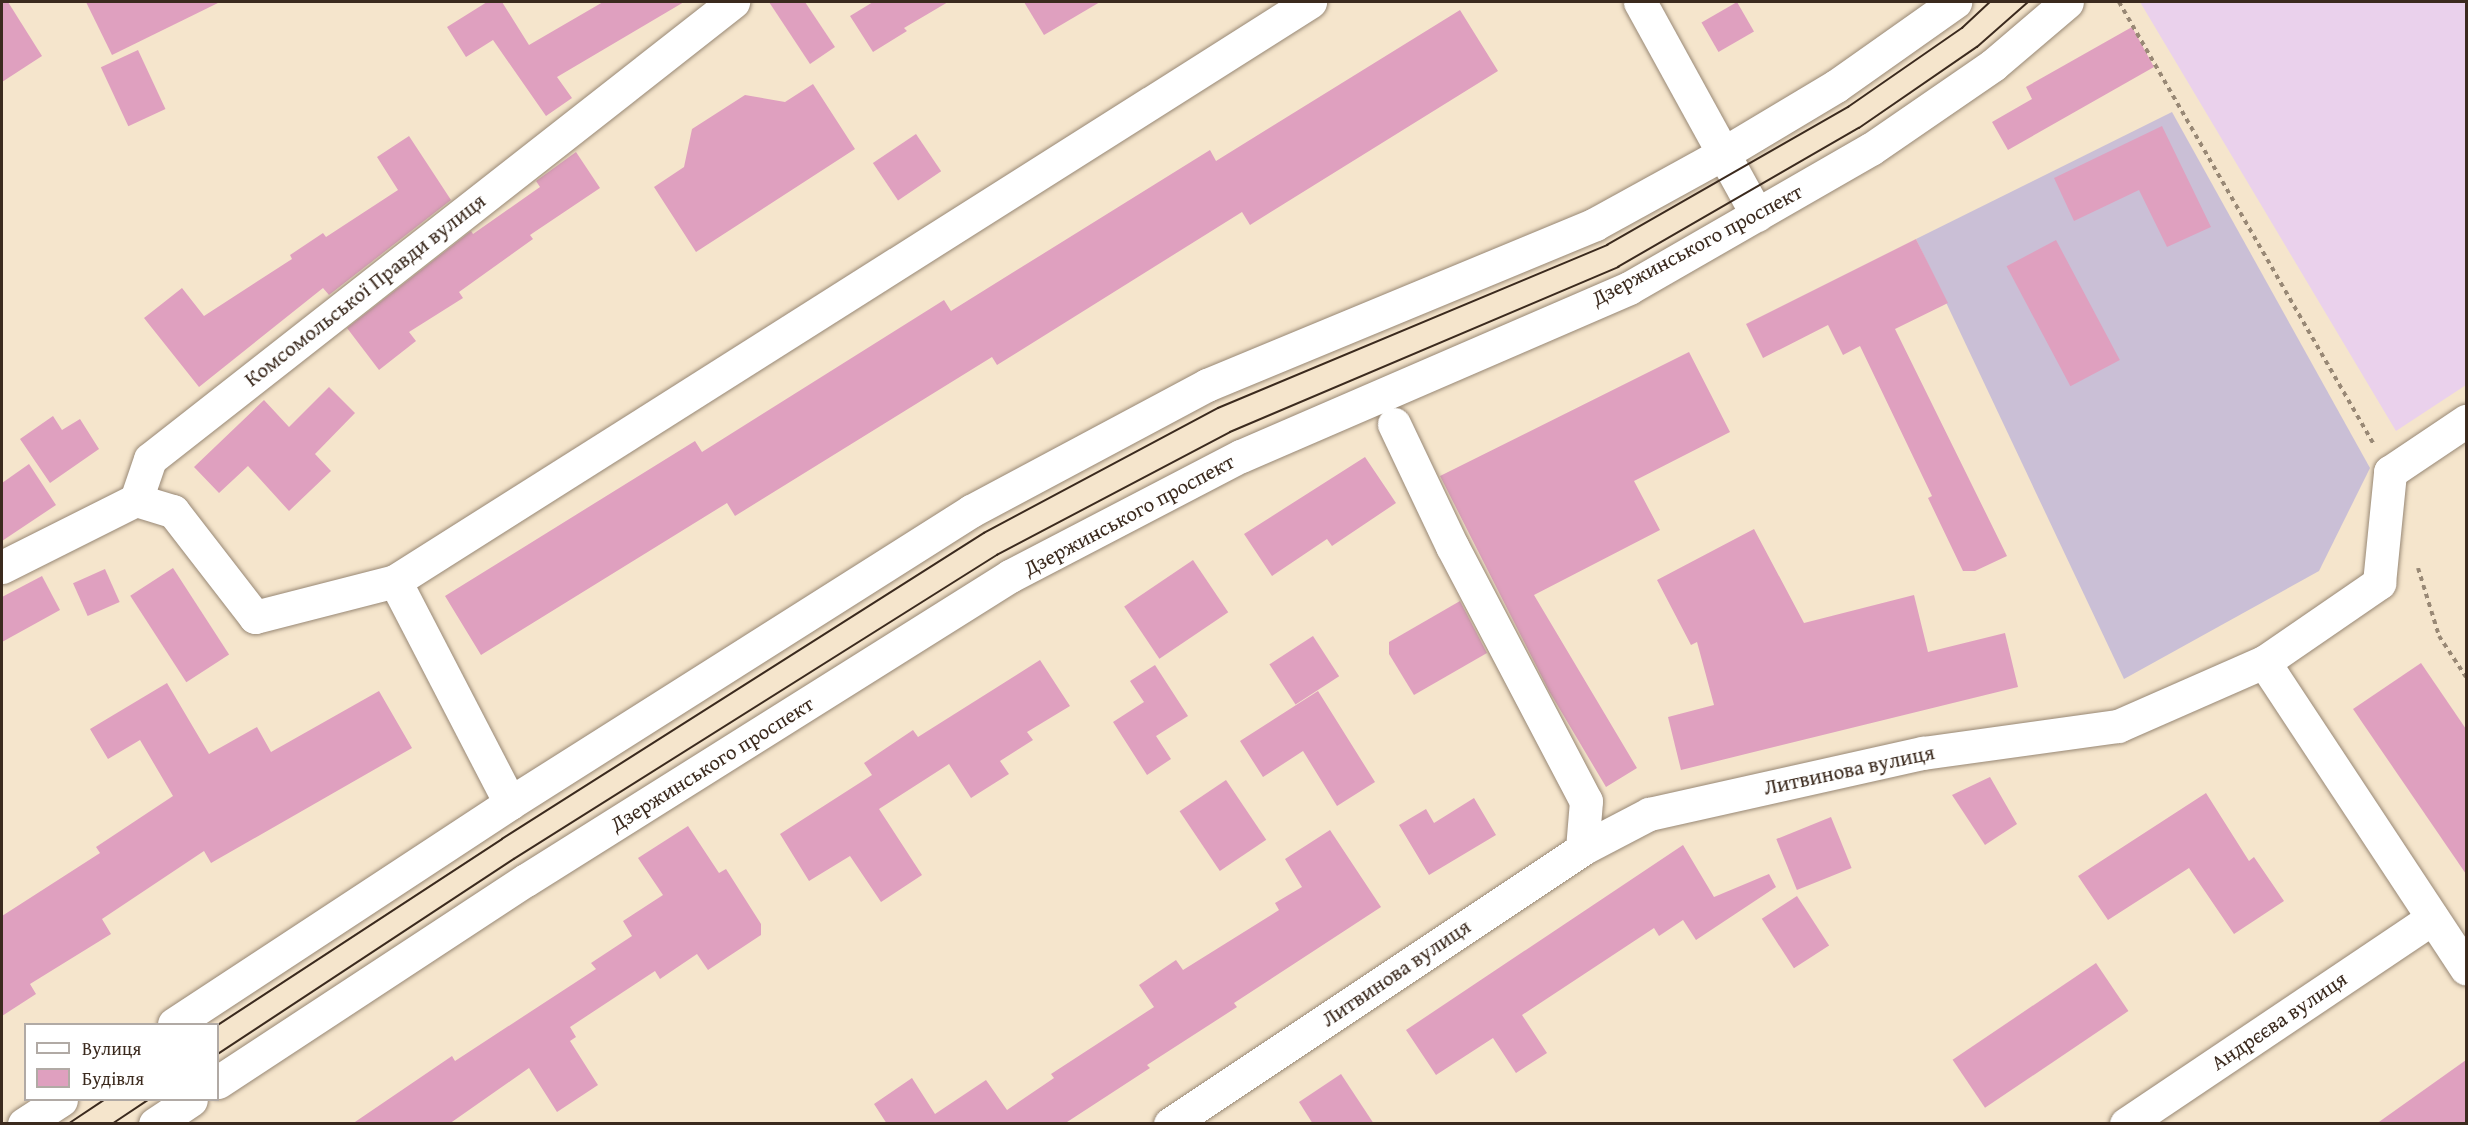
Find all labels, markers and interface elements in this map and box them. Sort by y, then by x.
street label: Дзержинського проспект [1587,179,1807,311]
street label: Комсомольської Правди вулиця [239,188,491,392]
street label: Дзержинського проспект [1019,449,1239,581]
street label: Дзержинського проспект [606,691,818,837]
street label: Литвинова вулиця [1761,740,1937,800]
street label: Литвинова вулиця [1317,914,1475,1032]
street label: Андрєєва вулиця [2206,966,2352,1076]
legend [24,1023,219,1101]
text: Вулиця [82,1035,141,1062]
text: Будівля [82,1065,144,1092]

